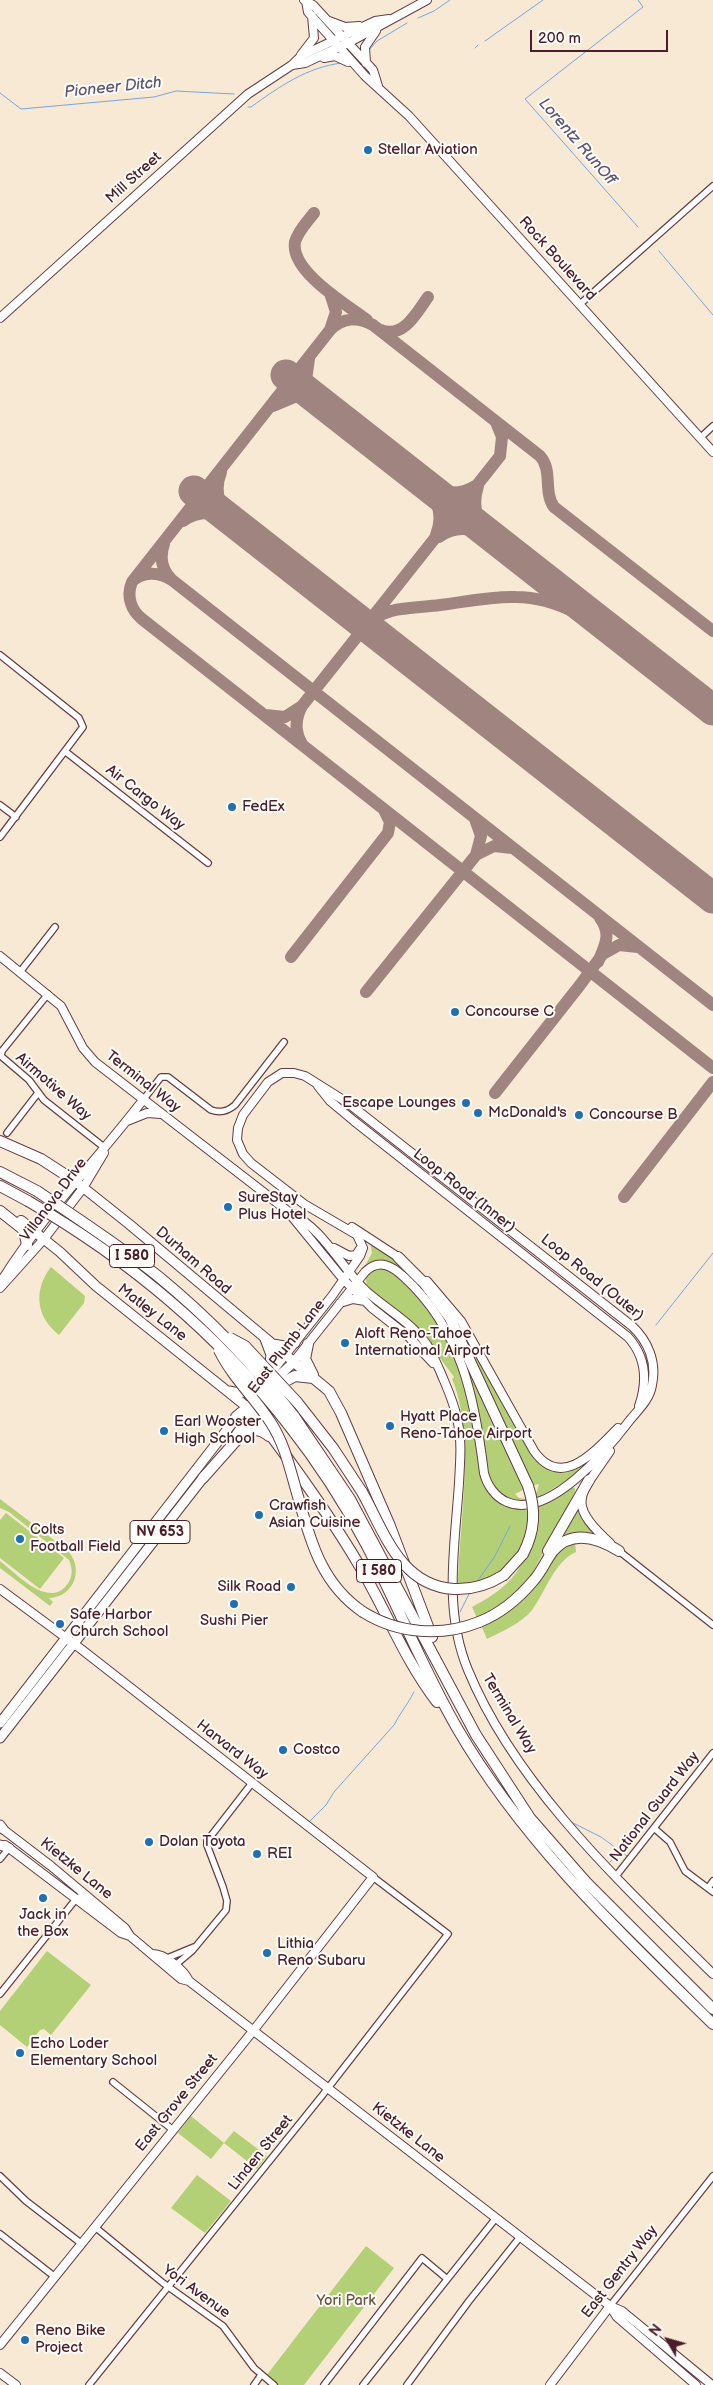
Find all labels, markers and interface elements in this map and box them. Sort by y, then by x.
scale bar [533,20,670,52]
text: 200 m [538,29,581,48]
water label: Pioneer Ditch [63,73,163,103]
water label: Lorentz RunOff [534,95,620,189]
place label: Stellar Aviation [378,141,478,159]
marker: Stellar Aviation [362,144,374,156]
street label: Mill Street [103,148,165,208]
street label: Rock Boulevard [515,213,599,305]
street label: Air Cargo Way [102,761,188,835]
place label: FedEx [242,798,285,816]
marker: FedEx [226,801,238,813]
place label: Concourse C [465,1003,554,1021]
marker: Concourse C [449,1006,461,1018]
street label: Terminal Way [102,1047,184,1117]
street label: Airmotive Way [11,1049,95,1125]
place label: Escape Lounges [342,1094,456,1112]
marker: Escape Lounges [460,1097,472,1109]
place label: McDonald's [488,1104,567,1122]
place label: Concourse B [589,1106,677,1124]
marker: McDonald's [472,1107,484,1119]
marker: Concourse B [573,1109,585,1121]
street label: Loop Road (Inner) [409,1145,519,1237]
street label: Villanova Drive [17,1155,91,1245]
place label: SureStay Plus Hotel [238,1189,306,1224]
marker: SureStay Plus Hotel [222,1201,234,1213]
street label: Durham Road [152,1223,234,1299]
street label: Loop Road (Outer) [537,1231,647,1325]
road number: I 580 [110,1244,154,1268]
street label: Matley Lane [114,1280,190,1346]
street label: East Plumb Lane [245,1296,329,1398]
place label: Aloft Reno-Tahoe International Airport [355,1325,490,1360]
marker: Aloft Reno-Tahoe International Airport [339,1337,351,1349]
place label: Hyatt Place Reno-Tahoe Airport [400,1408,532,1443]
place label: Earl Wooster High School [174,1413,261,1448]
marker: Hyatt Place Reno-Tahoe Airport [384,1420,396,1432]
marker: Earl Wooster High School [158,1425,170,1437]
place label: Crawfish Asian Cuisine [269,1497,360,1532]
marker: Crawfish Asian Cuisine [253,1509,265,1521]
road number: NV 653 [130,1520,190,1544]
place label: Colts Football Field [30,1521,121,1556]
marker: Colts Football Field [14,1533,26,1545]
road number: I 580 [356,1560,402,1582]
place label: Silk Road [217,1578,281,1596]
marker: Silk Road [285,1581,297,1593]
marker: Sushi Pier [228,1598,240,1610]
place label: Safe Harbor Church School [70,1606,168,1641]
place label: Sushi Pier [200,1612,268,1630]
marker: Safe Harbor Church School [54,1618,66,1630]
street label: Terminal Way [478,1671,540,1757]
street label: Harvard Way [192,1716,272,1784]
place label: Costco [293,1741,340,1759]
marker: Costco [277,1744,289,1756]
street label: National Guard Way [606,1748,704,1866]
place label: Dolan Toyota [159,1833,246,1851]
street label: Kietzke Lane [36,1834,116,1904]
marker: Dolan Toyota [143,1836,155,1848]
place label: REI [267,1845,292,1863]
marker: REI [251,1848,263,1860]
marker: Jack in the Box [37,1892,49,1904]
place label: Jack in the Box [17,1906,69,1941]
place label: Lithia Reno Subaru [277,1935,366,1970]
marker: Lithia Reno Subaru [261,1947,273,1959]
place label: Echo Loder Elementary School [30,2035,157,2070]
marker: Echo Loder Elementary School [14,2047,26,2059]
street label: East Grove Street [132,2051,222,2155]
street label: Kietzke Lane [368,2099,448,2167]
street label: Linden Street [225,2112,297,2194]
street label: East Gentry Way [578,2222,662,2322]
street label: Yori Avenue [159,2261,233,2323]
park label: Yori Park [316,2292,376,2310]
north arrow [643,2315,693,2365]
text: N [646,2321,666,2340]
place label: Reno Bike Project [35,2322,105,2357]
marker: Reno Bike Project [19,2334,31,2346]

